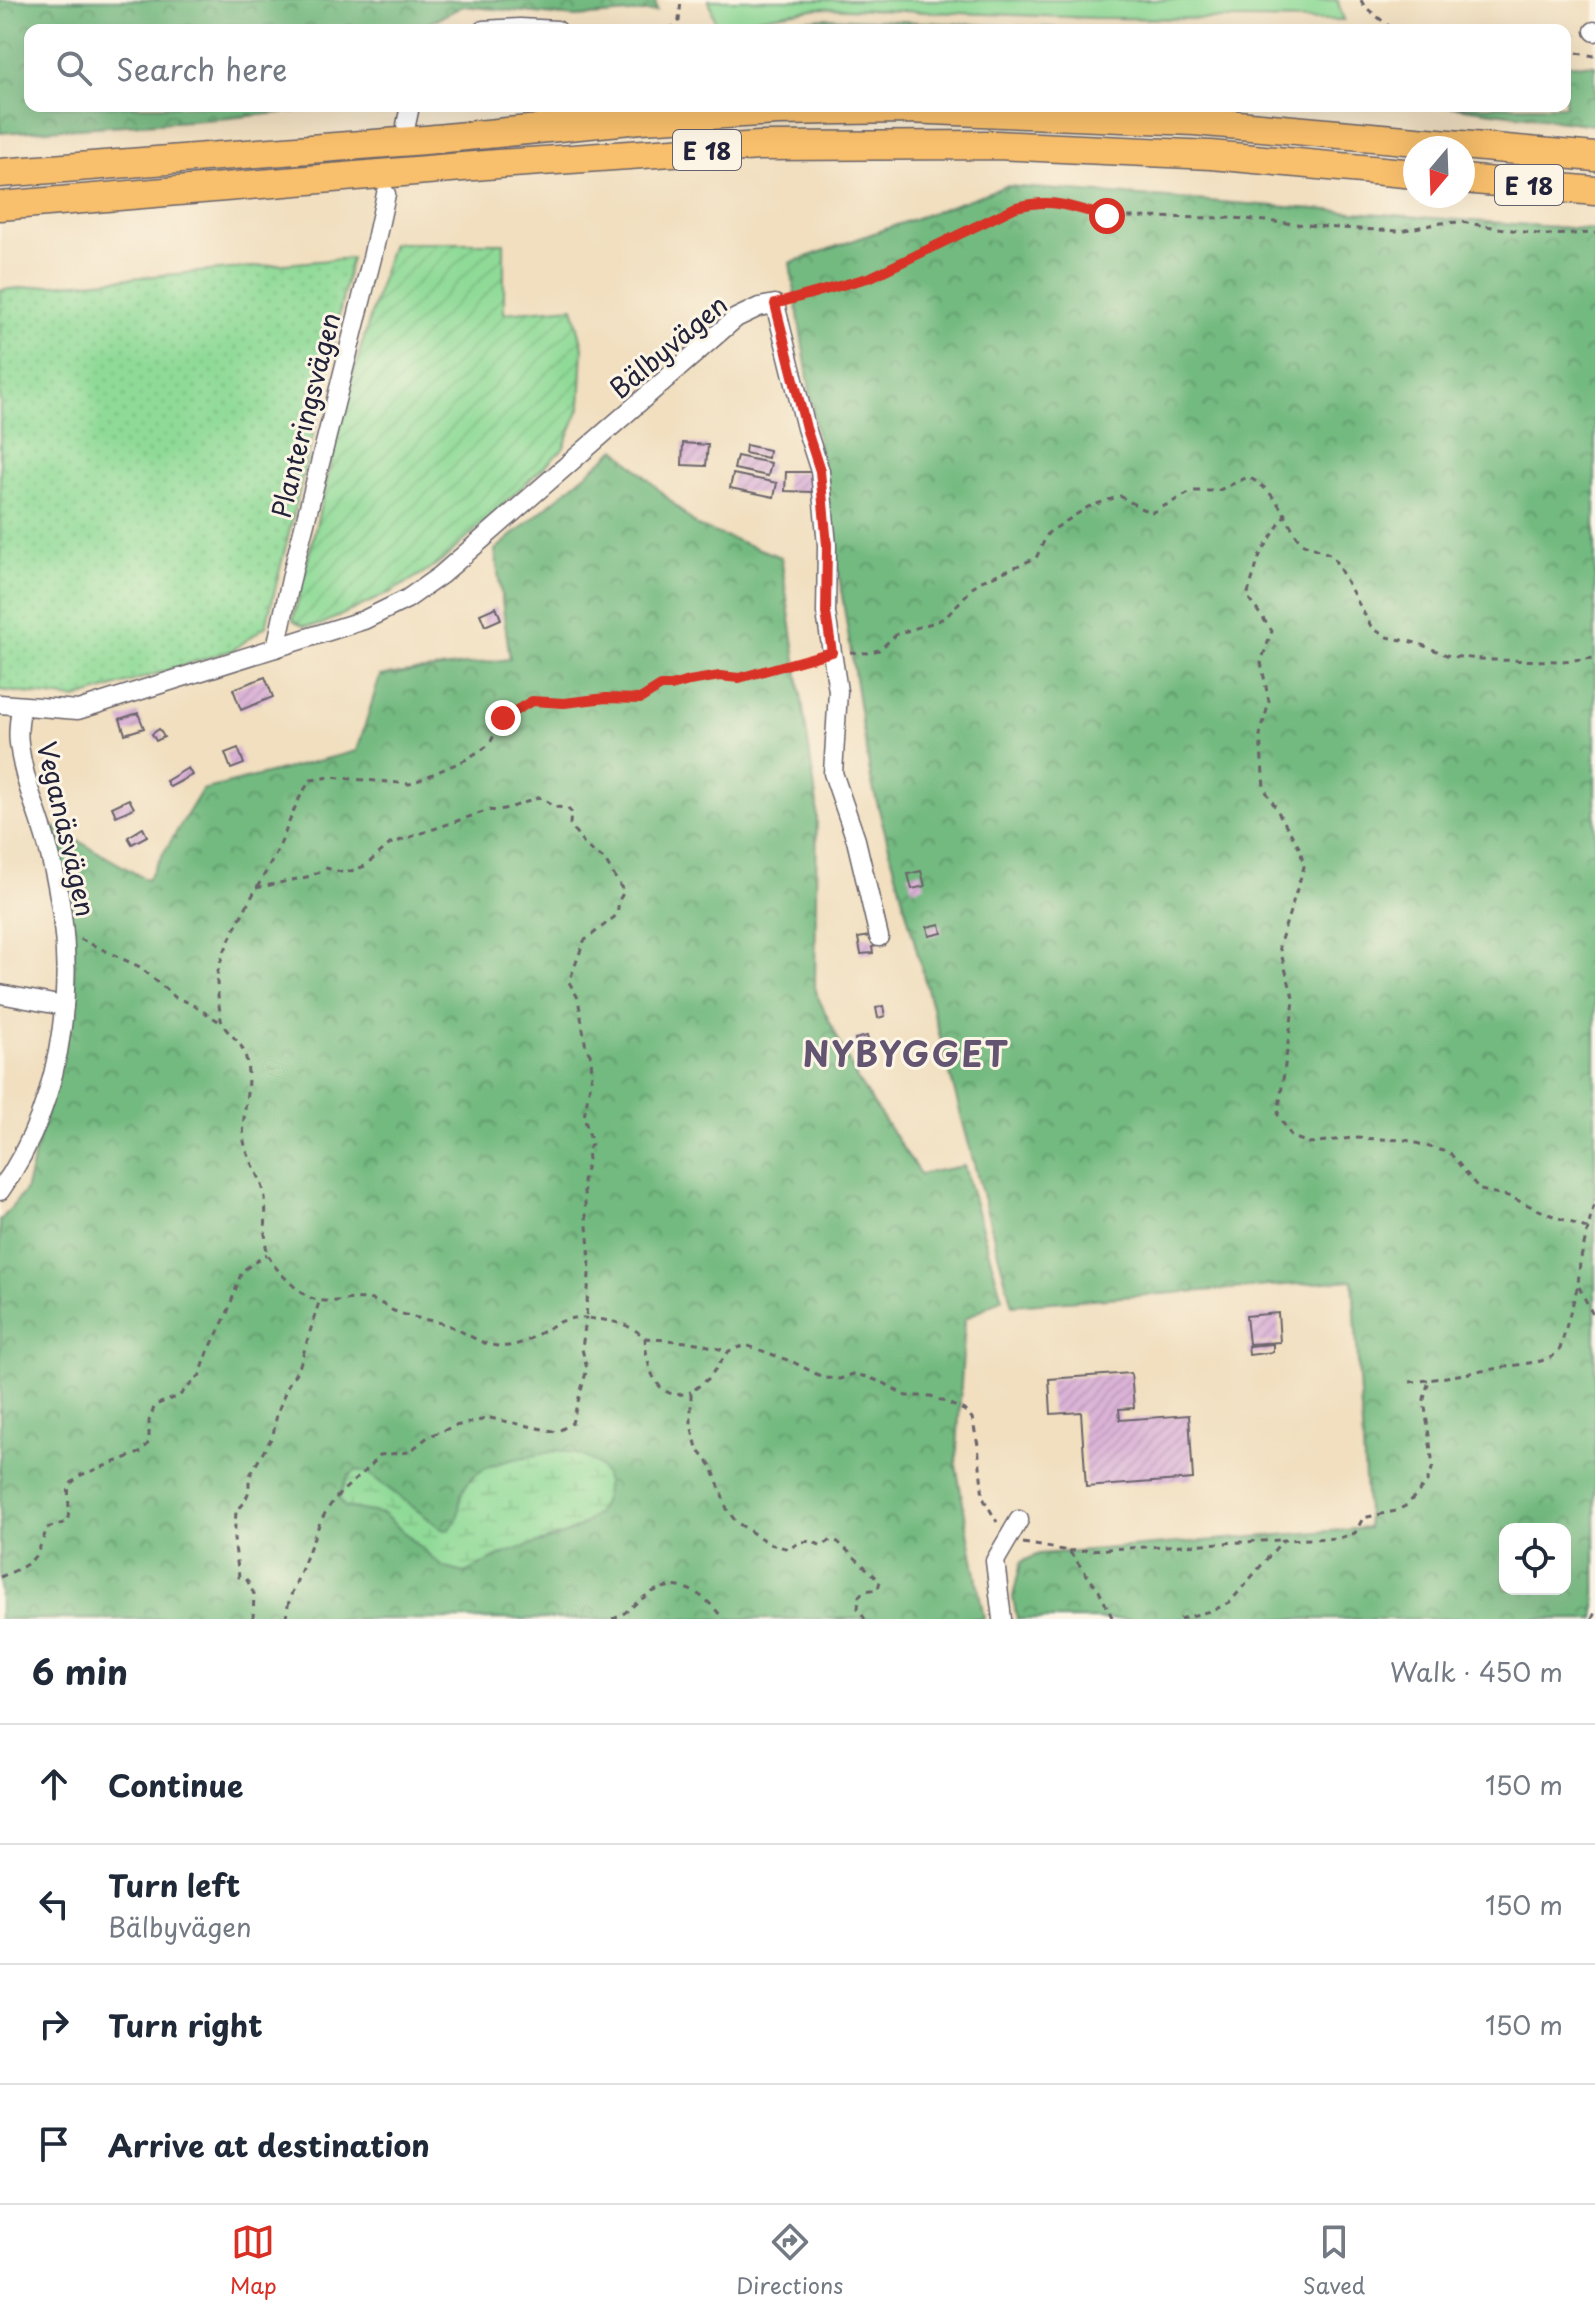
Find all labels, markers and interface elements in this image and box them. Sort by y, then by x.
search box [24,24,1571,112]
icon: search [52,46,96,90]
text: Search here [116,46,288,91]
road number: E 18 [673,130,741,170]
north arrow [1403,136,1475,208]
road number: E 18 [1495,165,1563,205]
route start [1089,198,1125,234]
street label: Bälbyvägen [600,285,736,407]
street label: Planteringsvägen [261,308,349,522]
route end [485,700,521,736]
street label: Veganäsvägen [28,738,106,920]
district label: NYBYGGET [802,1027,1010,1079]
map controls [1499,1523,1571,1595]
button: locate [1499,1523,1571,1595]
text: 6 min [32,1645,128,1697]
text: Walk · 450 m [1390,1652,1563,1691]
icon: ahead [32,1762,76,1806]
text: Continue [108,1762,243,1807]
text: 150 m [1485,1765,1563,1804]
text: Turn left [108,1862,240,1907]
icon: left [32,1882,76,1926]
text: 150 m [1485,1885,1563,1924]
text: Bälbyvägen [108,1907,252,1946]
icon: right [32,2002,76,2046]
text: Turn right [108,2002,263,2047]
text: 150 m [1485,2005,1563,2044]
icon: arrive [32,2122,76,2166]
text: Arrive at destination [108,2122,430,2167]
tab: Map [230,2220,277,2301]
tab: Directions [736,2220,843,2301]
tab: Saved [1303,2220,1365,2301]

